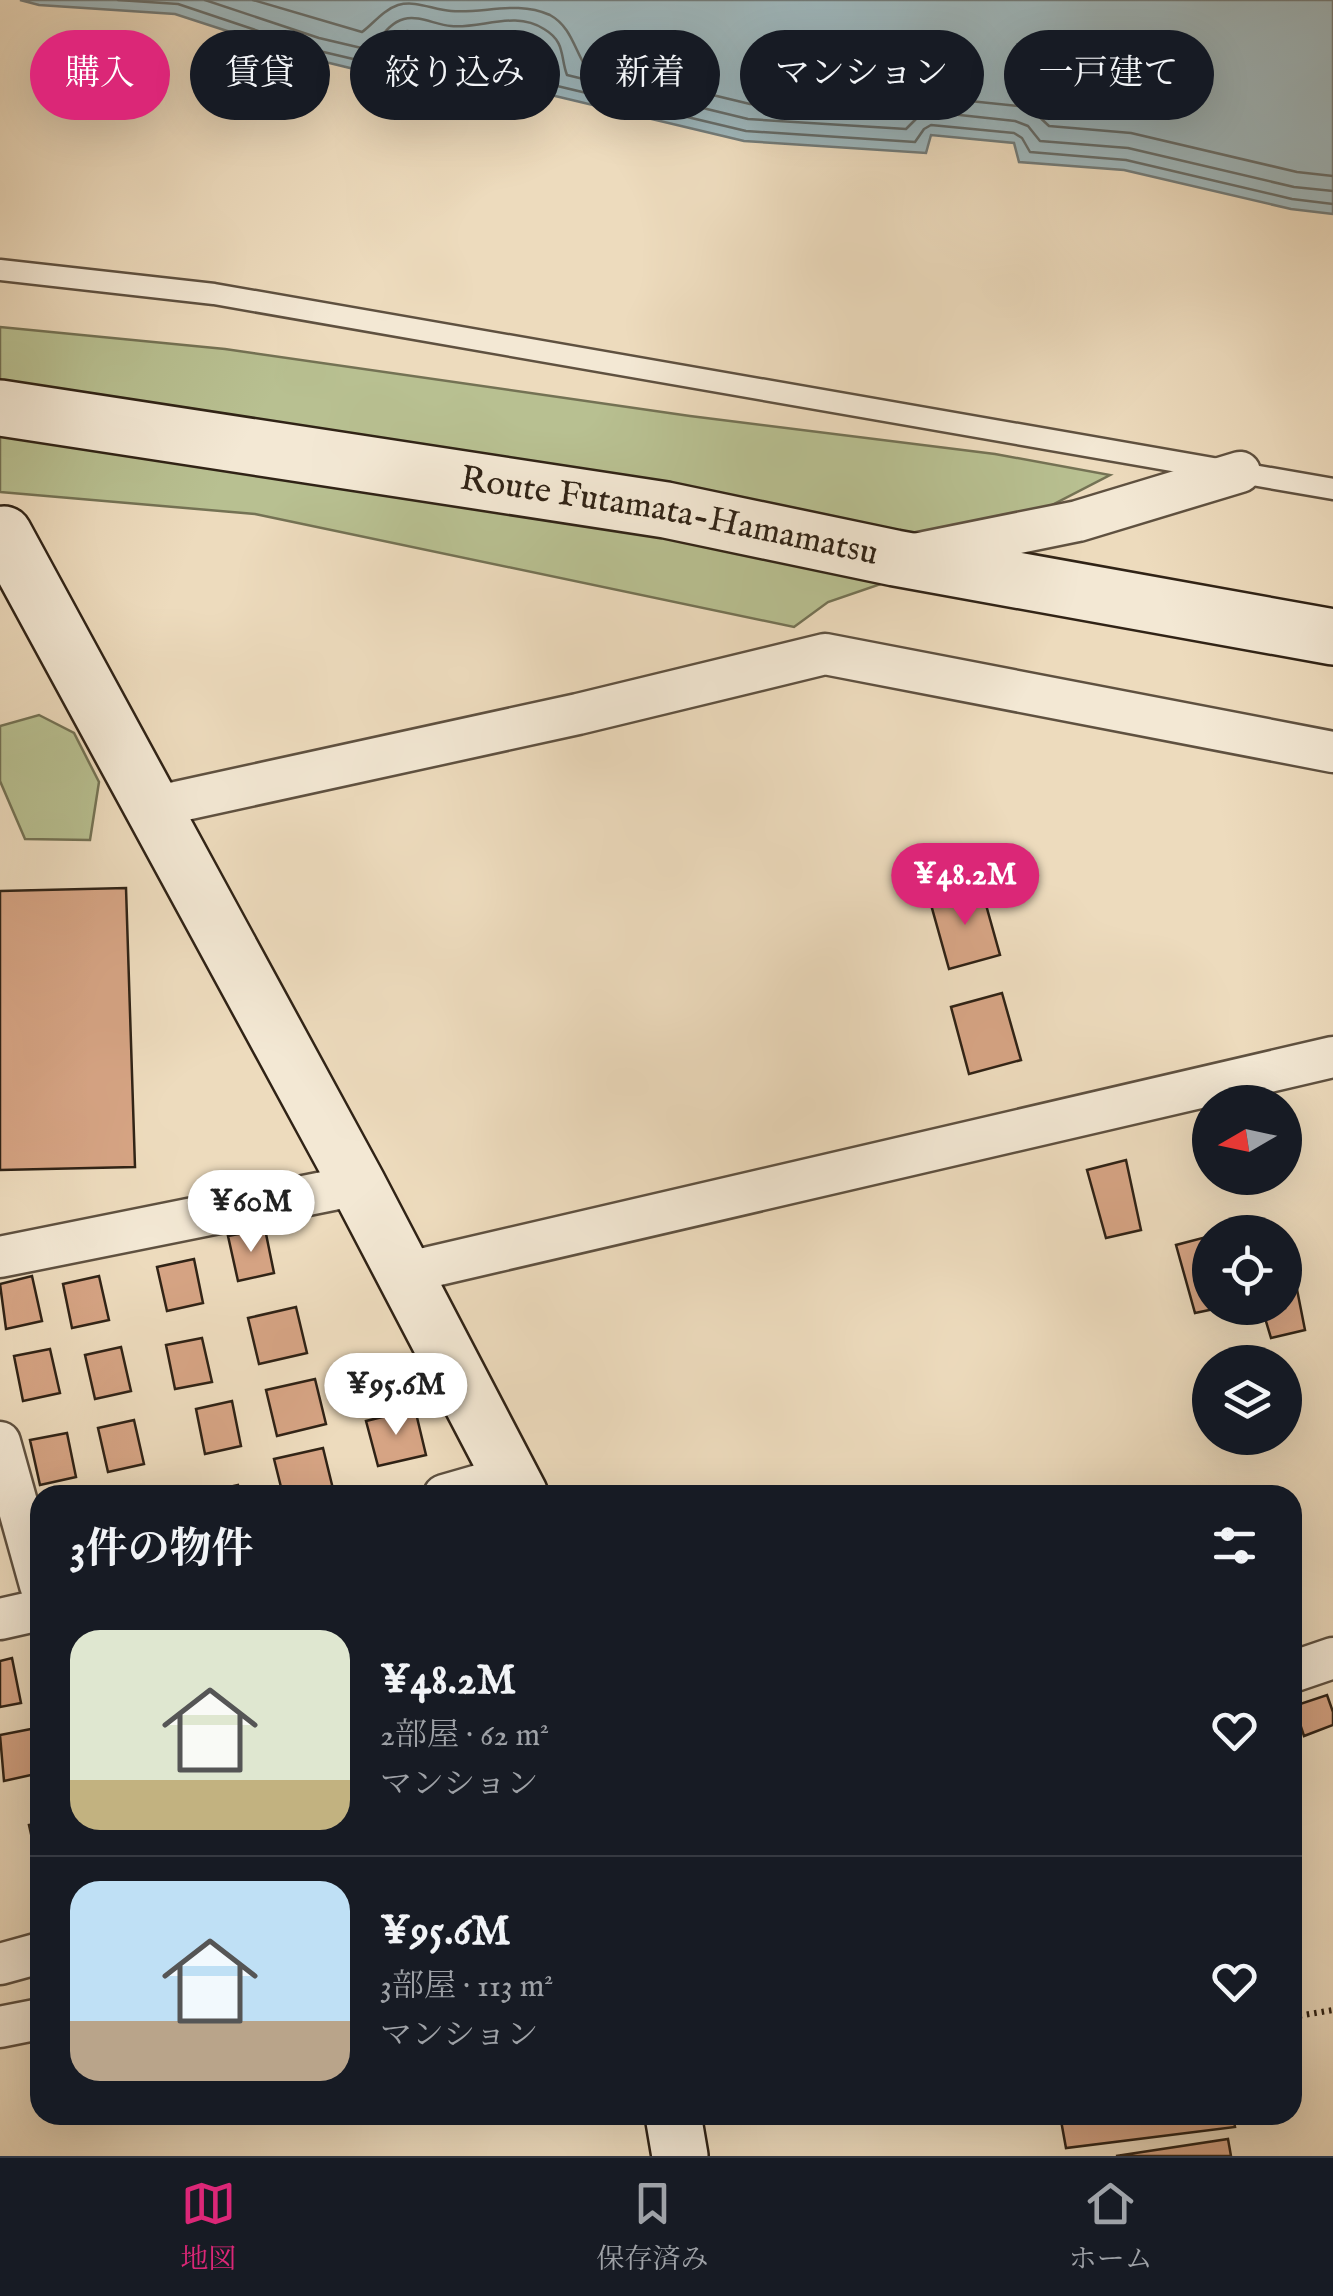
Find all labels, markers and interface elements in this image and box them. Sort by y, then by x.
chip: 購入 [30,30,170,120]
chip: 賃貸 [190,30,330,120]
chip: 絞り込み [350,30,560,120]
chip: 新着 [580,30,720,120]
chip: マンション [740,30,984,120]
chip: 一戸建て [1004,30,1214,120]
street label: Route Futamata-Hamamatsu [457,456,882,576]
pin: ¥48.2M [884,843,1046,928]
text: ¥48.2M [913,855,1017,896]
north arrow [1192,1085,1302,1195]
map controls [1192,1085,1302,1455]
pin: ¥60M [192,1170,310,1255]
text: ¥60M [210,1182,292,1223]
button: locate [1192,1215,1302,1325]
button: layers [1192,1345,1302,1455]
pin: ¥95.6M [315,1353,477,1438]
text: ¥95.6M [346,1365,446,1406]
icon: filters [1207,1518,1262,1573]
text: 3件の物件 [70,1524,254,1577]
text: ¥48.2M [380,1655,516,1708]
icon: home [150,1670,270,1790]
icon: heart [1207,1703,1262,1758]
text: 2部屋 · 62 m² [380,1716,549,1757]
text: マンション [380,1765,539,1806]
text: ¥95.6M [380,1906,510,1959]
icon: home [150,1921,270,2041]
icon: heart [1207,1954,1262,2009]
text: 3部屋 · 113 m² [380,1967,553,2008]
text: マンション [380,2016,539,2057]
tab: 地図 [180,2176,236,2278]
tab: 保存済み [596,2176,709,2278]
tab: ホーム [1069,2176,1153,2278]

